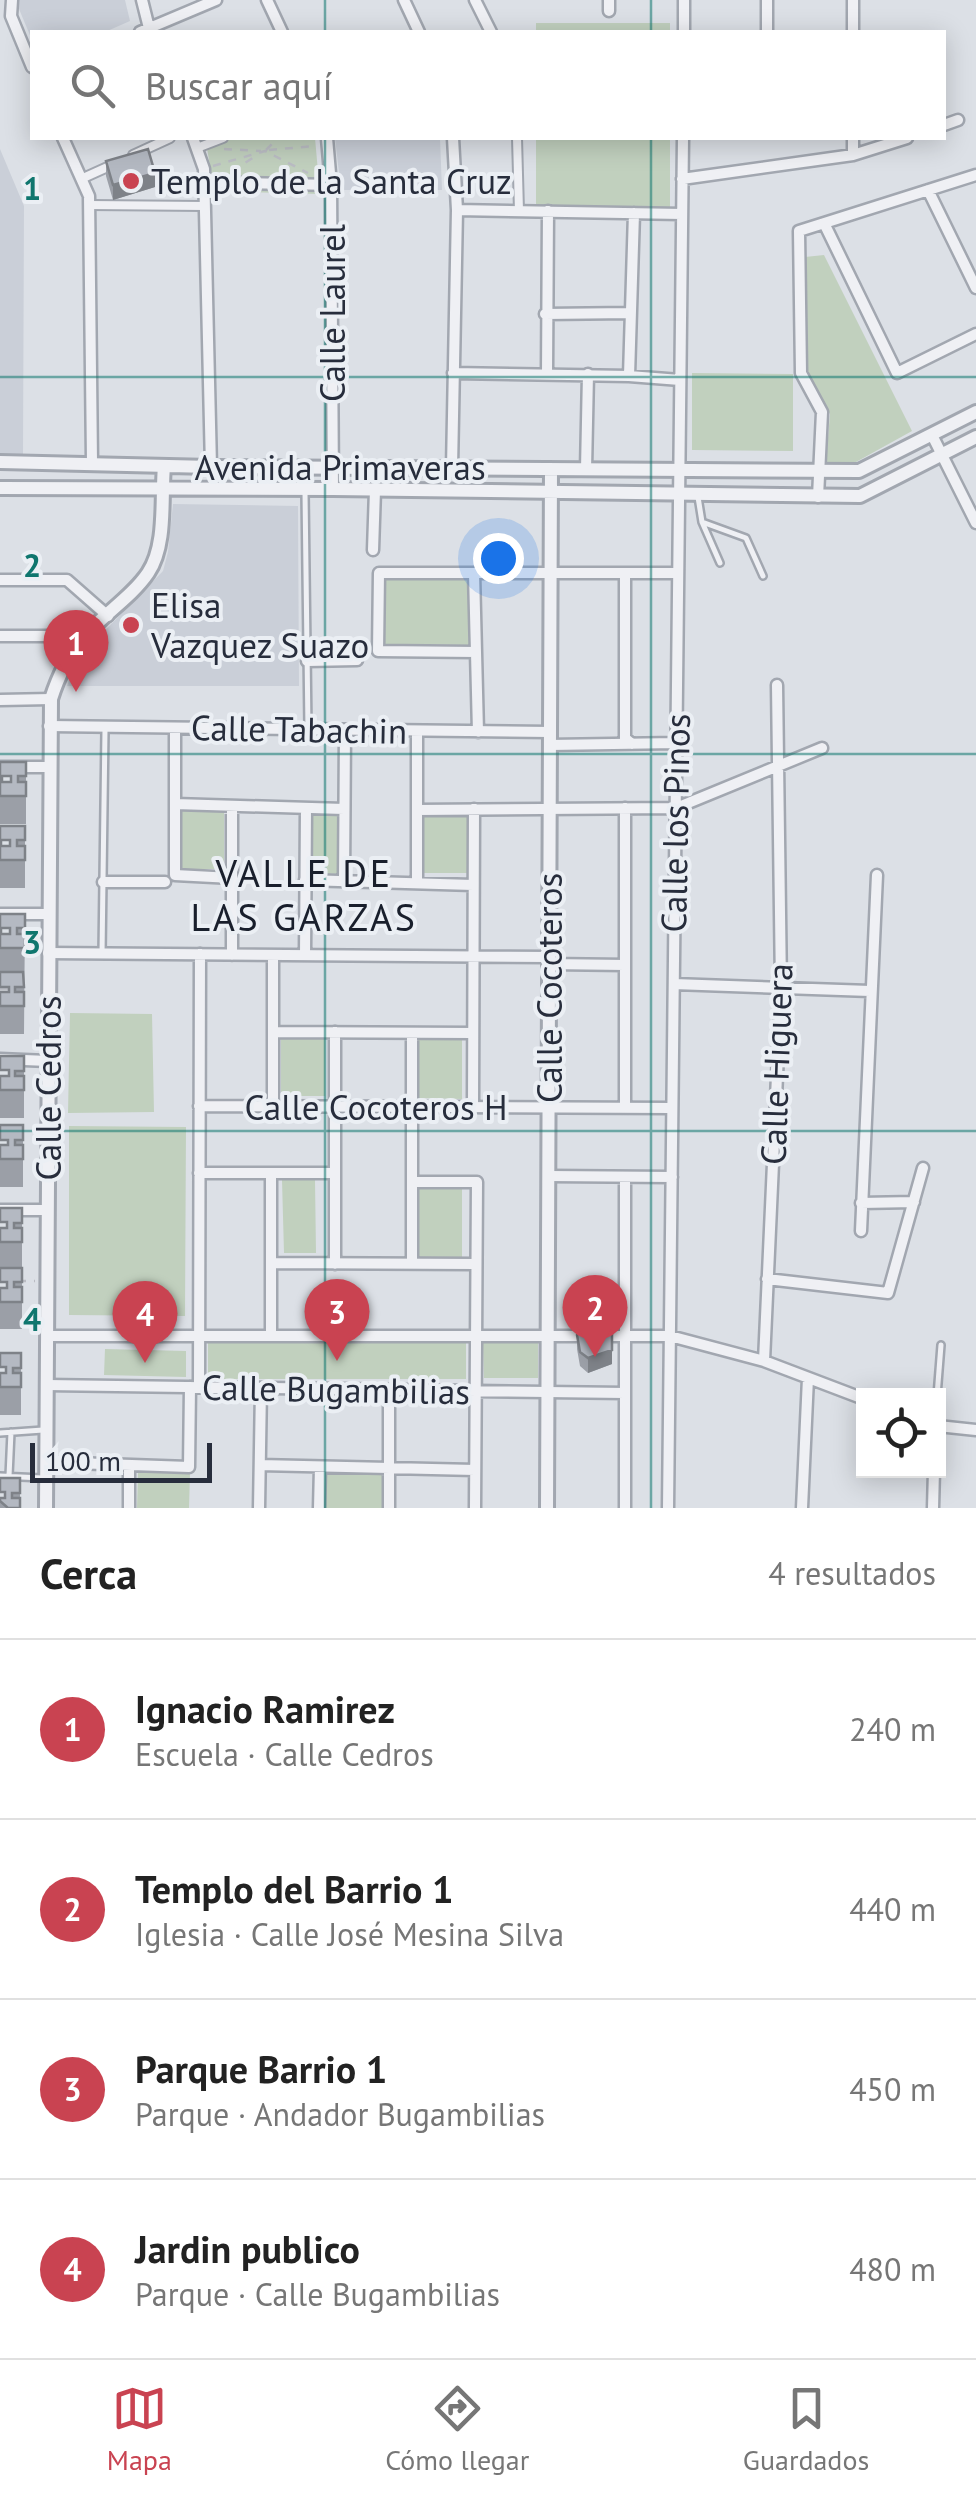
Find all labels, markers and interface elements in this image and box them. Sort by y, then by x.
search box [30,30,946,140]
icon: search [65,58,120,113]
text: Buscar aquí [145,61,333,110]
place label: Templo de la Santa Cruz [151,158,512,204]
text: 1 [23,167,41,209]
marker: Templo de la Santa Cruz [120,170,142,192]
street label: Calle Laurel [309,224,355,402]
street label: Avenida Primaveras [194,444,486,490]
your location [473,533,524,584]
text: 2 [23,544,41,586]
place label: Elisa Vazquez Suazo [150,582,369,668]
pin: 1 [44,610,108,692]
marker: Elisa Vazquez Suazo [120,614,142,636]
street label: Calle Tabachin [191,704,407,754]
street label: Calle los Pinos [650,713,700,933]
district label: VALLE DE LAS GARZAS [190,848,418,941]
street label: Calle Cocoteros [526,873,572,1103]
text: 3 [23,921,41,963]
street label: Calle Higuera [749,962,803,1166]
street label: Calle Cedros [25,995,71,1181]
street label: Calle Cocoteros H [244,1084,508,1130]
pin: 2 [562,1274,628,1357]
pin: 3 [304,1278,370,1361]
pin: 4 [112,1280,178,1363]
text: 4 [23,1298,41,1340]
street label: Calle Bugambilias [202,1364,470,1414]
map controls [856,1388,946,1478]
button: locate [856,1388,946,1478]
scale bar [30,1438,212,1482]
text: 100 m [45,1442,121,1479]
text: Cerca [40,1546,137,1601]
text: 4 resultados [768,1552,936,1594]
text: Ignacio Ramirez [135,1684,395,1733]
text: 1 [63,1708,82,1750]
text: 240 m [849,1708,936,1750]
text: Escuela · Calle Cedros [135,1733,434,1775]
text: Templo del Barrio 1 [135,1864,454,1913]
text: 2 [63,1888,82,1930]
text: 440 m [849,1888,936,1930]
text: Iglesia · Calle José Mesina Silva [135,1913,564,1955]
text: Parque Barrio 1 [135,2044,387,2093]
text: 3 [63,2068,82,2110]
text: 450 m [849,2068,936,2110]
text: Parque · Andador Bugambilias [135,2093,545,2135]
text: Jardin publico [135,2224,360,2273]
text: 4 [63,2248,82,2290]
text: 480 m [849,2248,936,2290]
text: Parque · Calle Bugambilias [135,2273,500,2315]
tab: Mapa [107,2381,172,2478]
tab: Cómo llegar [385,2381,529,2478]
tab: Guardados [743,2381,869,2478]

